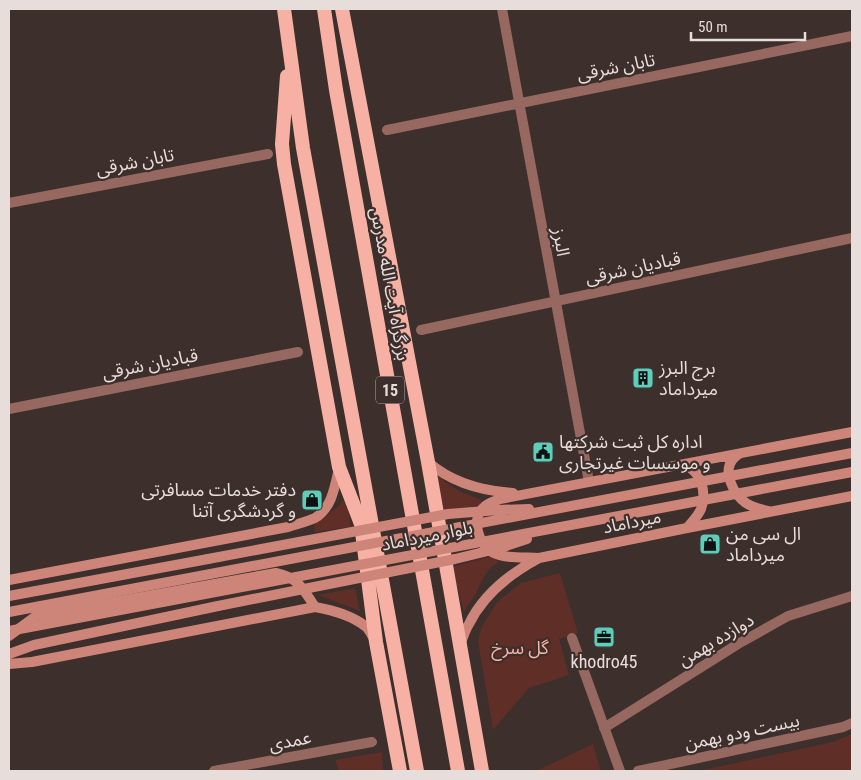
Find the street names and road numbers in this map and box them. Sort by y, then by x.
street label: تابان شرقی [575,49,657,85]
street label: تابان شرقی [94,144,176,180]
street label: بزرگراه آیت الله مدرس [366,206,414,362]
street label: البرز [547,225,574,258]
street label: قبادیان شرقی [583,247,683,289]
street label: قبادیان شرقی [100,344,200,384]
road number: 15 [376,376,404,404]
street label: میرداماد [601,506,663,538]
street label: بلوار میرداماد [379,516,475,556]
street label: دوازده بهمن [674,609,758,671]
street label: بیست ودو بهمن [682,709,802,755]
street label: عمدی [267,726,313,756]

